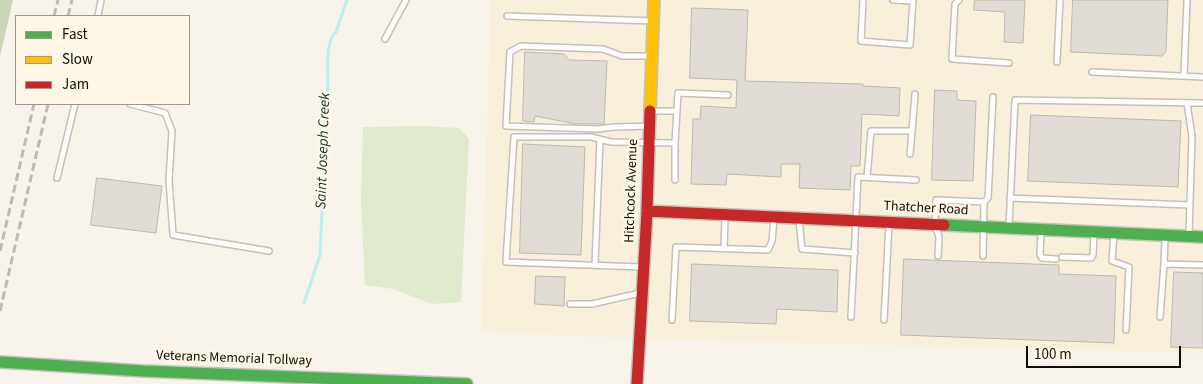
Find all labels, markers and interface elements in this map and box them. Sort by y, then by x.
legend [15,15,190,105]
text: Fast [62,24,88,45]
text: Slow [62,49,93,70]
text: Jam [62,74,89,95]
water label: Saint Joseph Creek [313,93,335,209]
street label: Hitchcock Avenue [622,139,642,243]
street label: Thatcher Road [883,198,969,220]
scale bar [1028,336,1183,368]
text: 100 m [1034,344,1072,365]
street label: Veterans Memorial Tollway [156,348,312,370]

